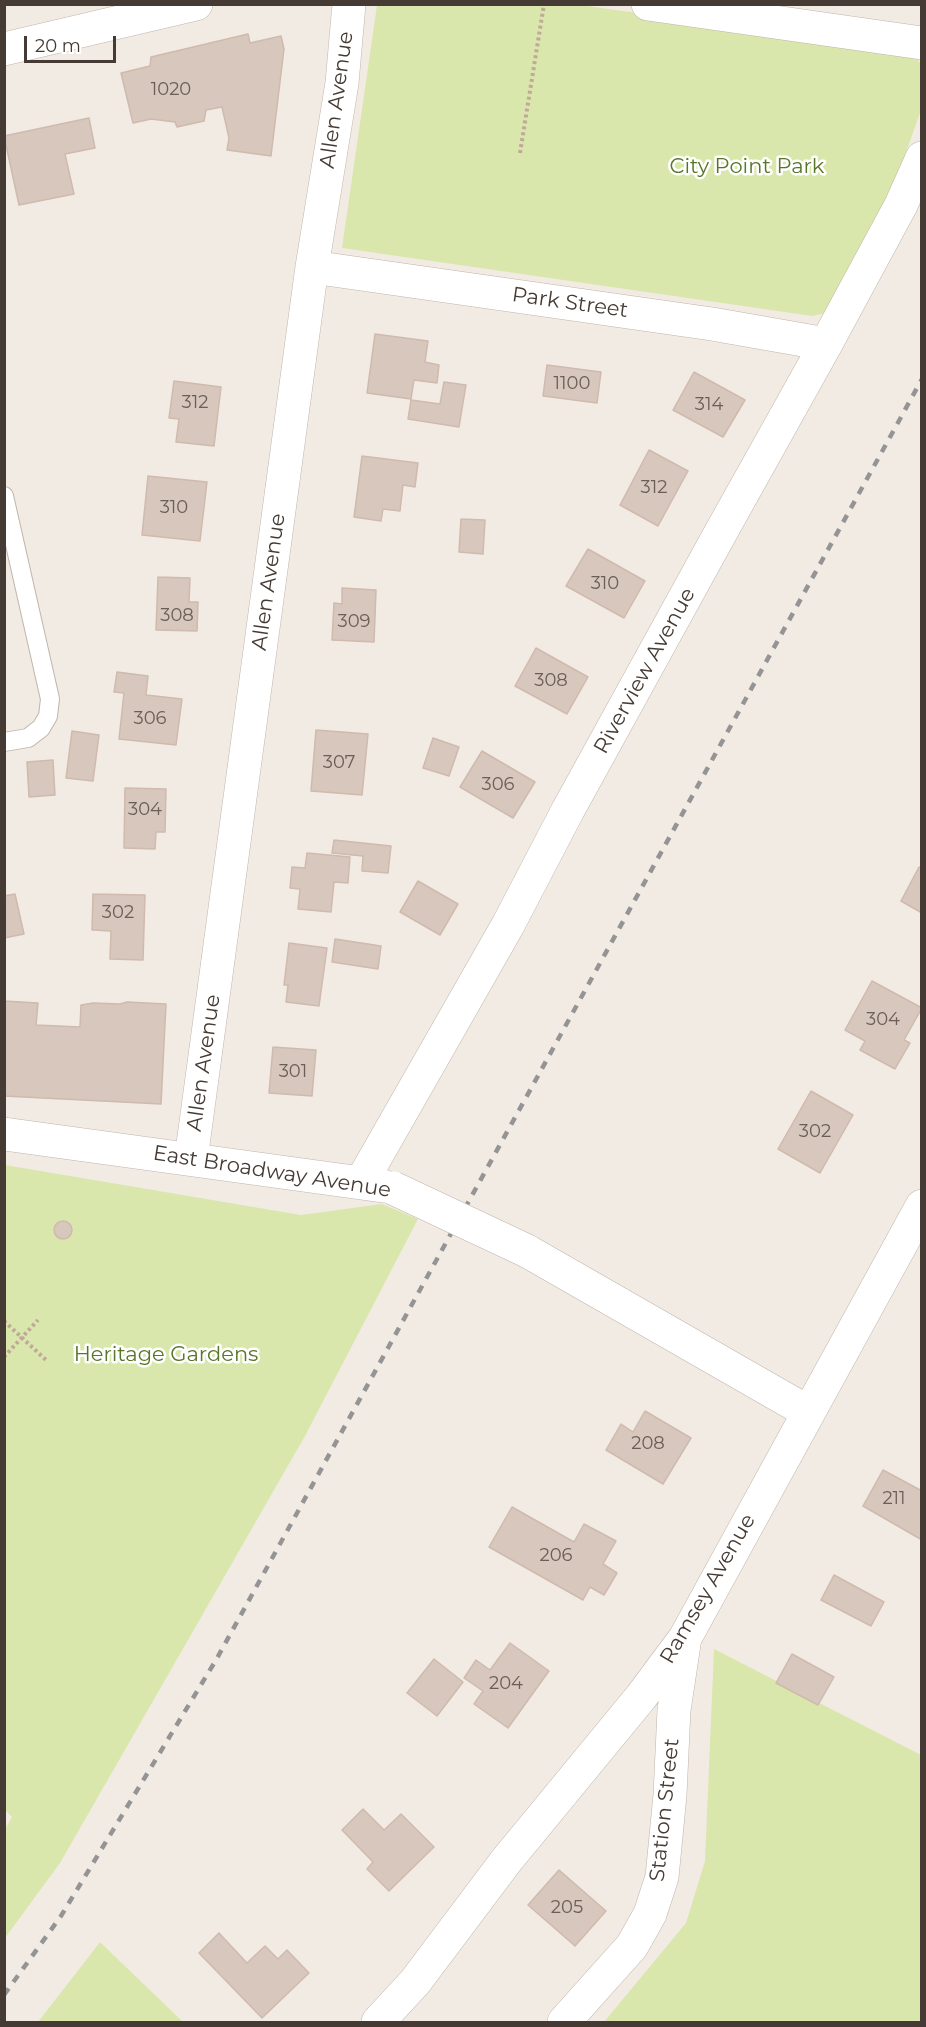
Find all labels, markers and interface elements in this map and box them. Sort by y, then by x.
scale bar [27,24,118,62]
street label: Allen Avenue [315,30,359,170]
text: 20 m [35,35,81,57]
house number: 1020 [151,79,191,101]
park label: City Point Park [670,154,824,180]
street label: Park Street [510,282,630,324]
house number: 1100 [554,373,590,395]
house number: 312 [182,392,208,414]
house number: 314 [695,394,723,416]
house number: 312 [641,477,667,499]
house number: 310 [160,497,188,519]
street label: Allen Avenue [247,512,291,652]
house number: 310 [591,573,619,595]
street label: Riverview Avenue [589,584,701,758]
house number: 308 [160,605,194,627]
house number: 309 [337,611,371,633]
house number: 308 [534,670,568,692]
house number: 306 [133,708,167,730]
house number: 307 [323,752,355,774]
house number: 306 [481,774,515,796]
house number: 304 [128,799,162,821]
house number: 302 [102,902,134,924]
street label: Allen Avenue [182,993,226,1133]
house number: 304 [866,1009,900,1031]
house number: 301 [279,1061,307,1083]
house number: 302 [799,1121,831,1143]
street label: East Broadway Avenue [151,1141,393,1203]
park label: Heritage Gardens [74,1342,258,1368]
house number: 208 [631,1433,665,1455]
house number: 211 [882,1488,906,1510]
street label: Ramsey Avenue [655,1510,761,1668]
house number: 206 [539,1545,573,1567]
house number: 204 [489,1673,523,1695]
street label: Station Street [645,1737,685,1883]
house number: 205 [551,1897,583,1919]

